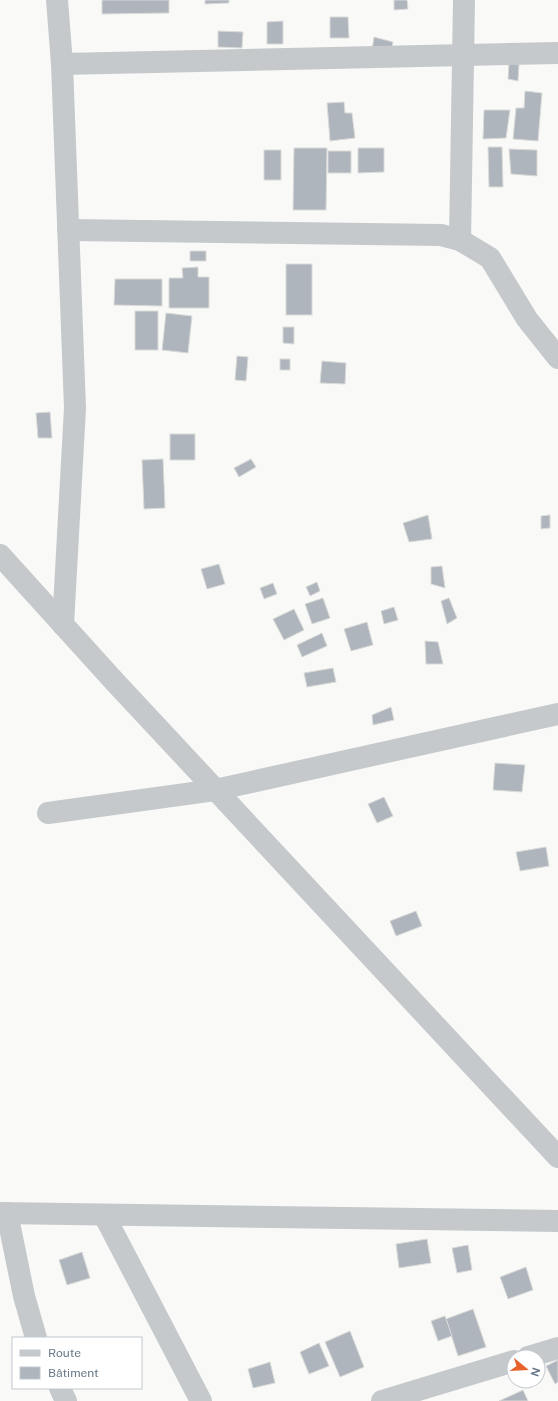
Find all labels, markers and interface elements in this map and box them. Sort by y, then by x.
legend [12,1337,142,1389]
text: Route [48,1346,81,1360]
north arrow [506,1349,546,1389]
text: Bâtiment [48,1366,99,1380]
text: N [528,1366,543,1378]

